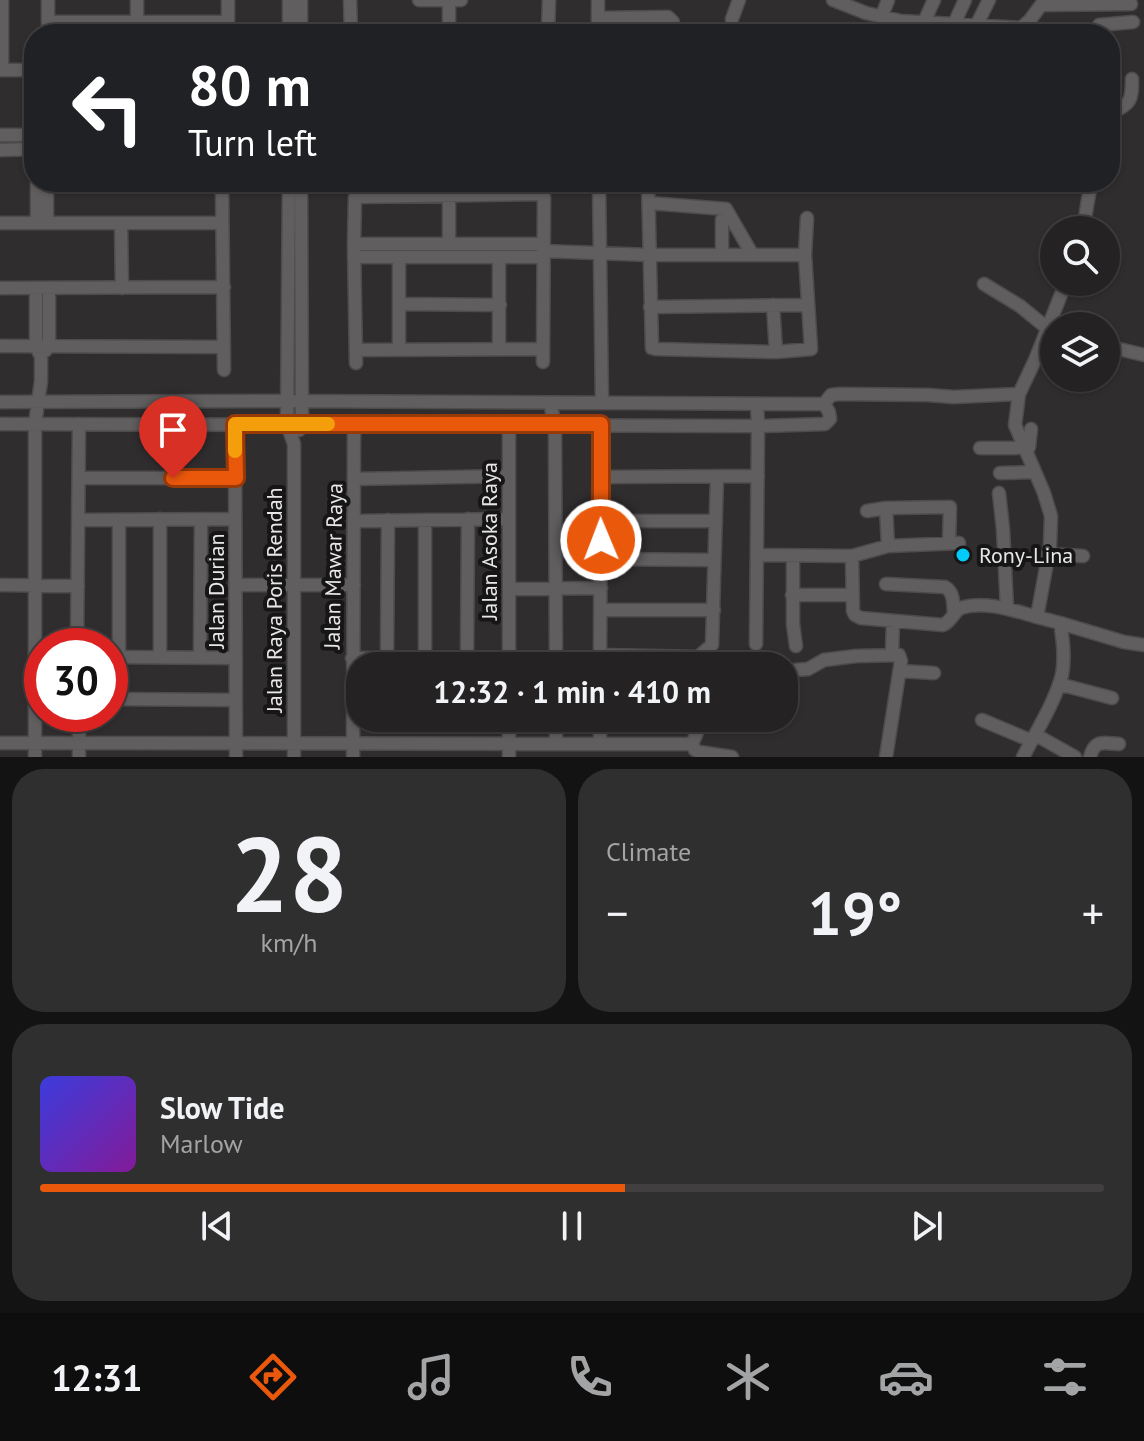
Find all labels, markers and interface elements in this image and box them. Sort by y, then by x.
text: 80 m [188,49,311,121]
icon: left [56,56,160,160]
text: Turn left [188,119,317,166]
map controls [1040,216,1120,392]
button: search [1040,216,1120,296]
button: layers [1040,312,1120,392]
pin [139,396,207,478]
icon: arrive [151,408,195,452]
street label: Jalan Asoka Raya [475,462,503,621]
street label: Jalan Mawar Raya [318,483,348,650]
street label: Jalan Raya Poris Rendah [260,487,288,714]
position arrow [559,498,643,582]
street label: Jalan Durian [202,533,230,650]
place label: Rony-Lina [979,541,1073,569]
marker: Rony-Lina [954,546,972,564]
speed limit sign: 30 [24,628,128,732]
text: 12:32 · 1 min · 410 m [433,672,711,711]
text: 28 [230,806,348,941]
text: Climate [606,835,691,868]
text: 19° [808,874,902,952]
text: − [606,884,628,941]
text: + [1082,884,1104,941]
text: km/h [261,926,318,959]
text: Slow Tide [160,1088,285,1127]
text: Marlow [160,1127,243,1160]
icon: previous [195,1204,239,1248]
icon: pause [550,1204,594,1248]
icon: next [905,1204,949,1248]
icon: directions [245,1349,301,1405]
icon: music [403,1349,459,1405]
icon: phone [562,1349,618,1405]
icon: climate [720,1349,776,1405]
icon: car [878,1349,934,1405]
icon: filters [1037,1349,1093,1405]
text: 12:31 [51,1354,143,1401]

